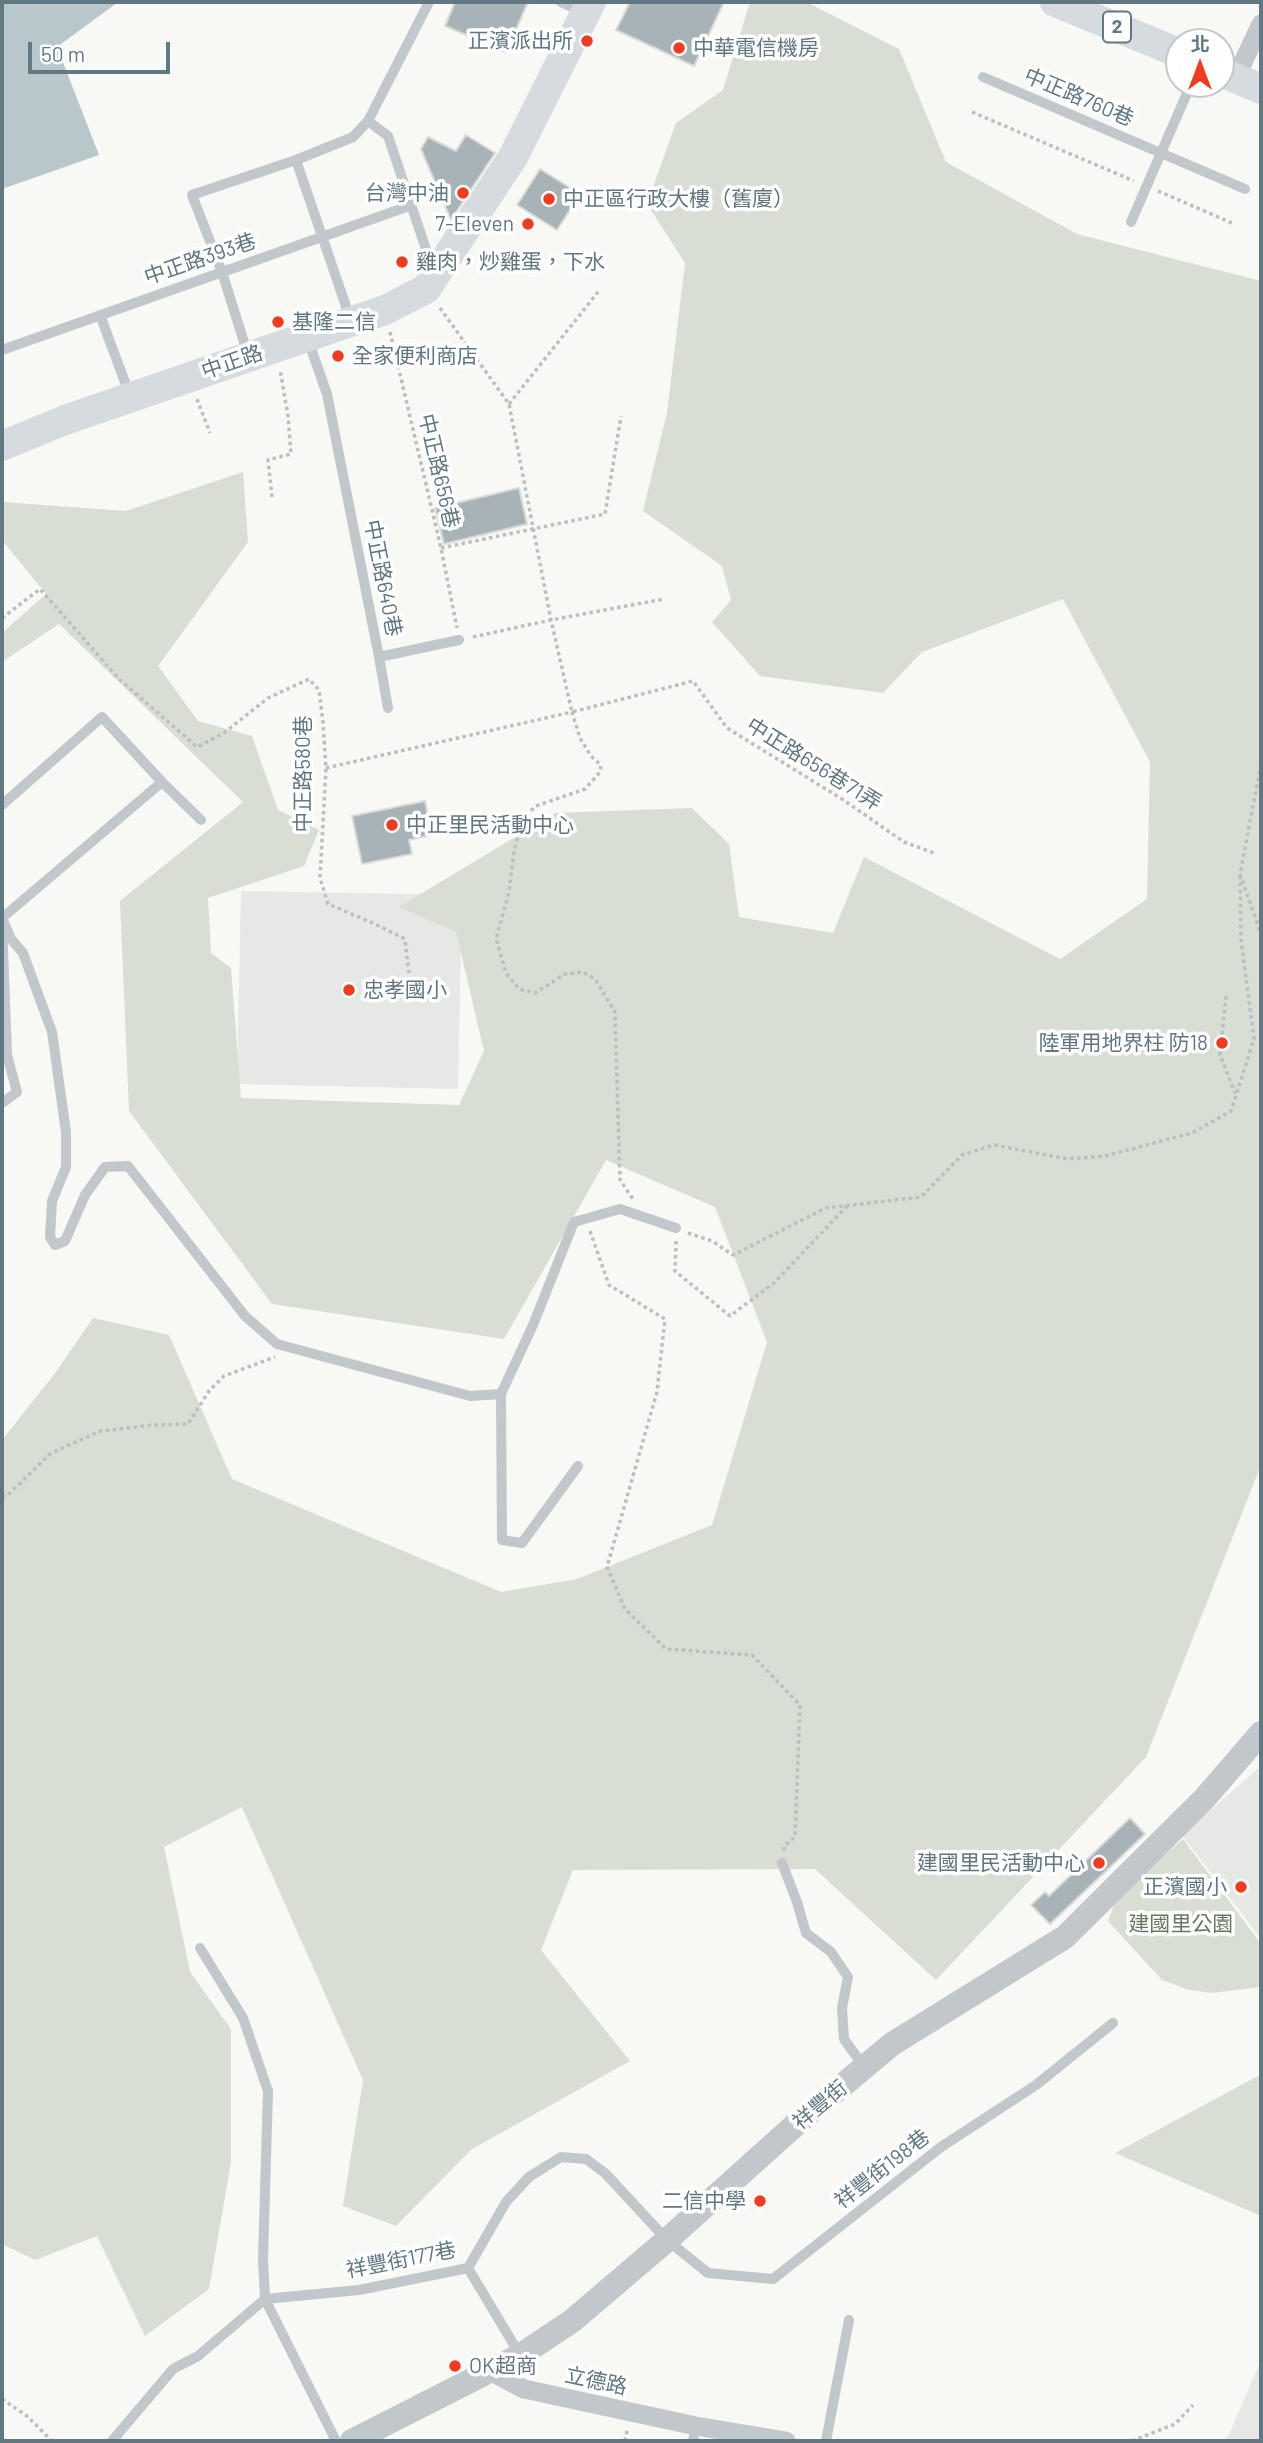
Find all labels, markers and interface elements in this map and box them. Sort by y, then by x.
road number: 2 [1103,12,1131,42]
scale bar [32,28,173,72]
place label: 正濱派出所 [468,28,573,54]
north arrow [1165,28,1235,98]
text: 北 [1190,32,1210,55]
marker: 正濱派出所 [579,33,595,49]
place label: 中華電信機房 [693,35,819,61]
marker: 中華電信機房 [671,40,687,56]
text: 50 m [41,41,85,66]
street label: 中正路760巷 [1020,63,1138,131]
place label: 台灣中油 [365,180,449,206]
marker: 台灣中油 [455,185,471,201]
place label: 中正區行政大樓（舊廈） [563,186,794,212]
marker: 中正區行政大樓（舊廈） [541,191,557,207]
place label: 7-Eleven [435,211,514,237]
marker: 7-Eleven [520,216,536,232]
street label: 中正路393巷 [141,228,259,290]
place label: 雞肉，炒雞蛋，下水 [416,249,605,275]
marker: 雞肉，炒雞蛋，下水 [394,254,410,270]
place label: 基隆二信 [292,309,376,335]
marker: 基隆二信 [270,314,286,330]
street label: 中正路 [198,340,266,384]
place label: 全家便利商店 [352,343,478,369]
marker: 全家便利商店 [330,348,346,364]
street label: 中正路656巷 [414,411,464,531]
street label: 中正路640巷 [359,518,407,638]
street label: 中正路656巷71弄 [742,712,886,816]
street label: 中正路580巷 [290,715,316,833]
place label: 中正里民活動中心 [406,812,574,838]
marker: 中正里民活動中心 [384,817,400,833]
place label: 忠孝國小 [363,977,447,1003]
marker: 忠孝國小 [341,982,357,998]
place label: 陸軍用地界柱 防18 [1039,1030,1208,1056]
marker: 陸軍用地界柱 防18 [1214,1035,1230,1051]
place label: 建國里民活動中心 [917,1850,1085,1876]
marker: 建國里民活動中心 [1091,1855,1107,1871]
place label: 正濱國小 [1143,1874,1227,1900]
marker: 正濱國小 [1233,1879,1249,1895]
park label: 建國里公園 [1129,1911,1233,1937]
street label: 祥豐街 [788,2075,852,2135]
street label: 祥豐街198巷 [830,2124,934,2214]
place label: 二信中學 [662,2188,746,2214]
marker: 二信中學 [752,2193,768,2209]
street label: 祥豐街177巷 [344,2237,458,2283]
place label: OK超商 [469,2353,537,2379]
marker: OK超商 [447,2358,463,2374]
street label: 立德路 [563,2362,629,2400]

